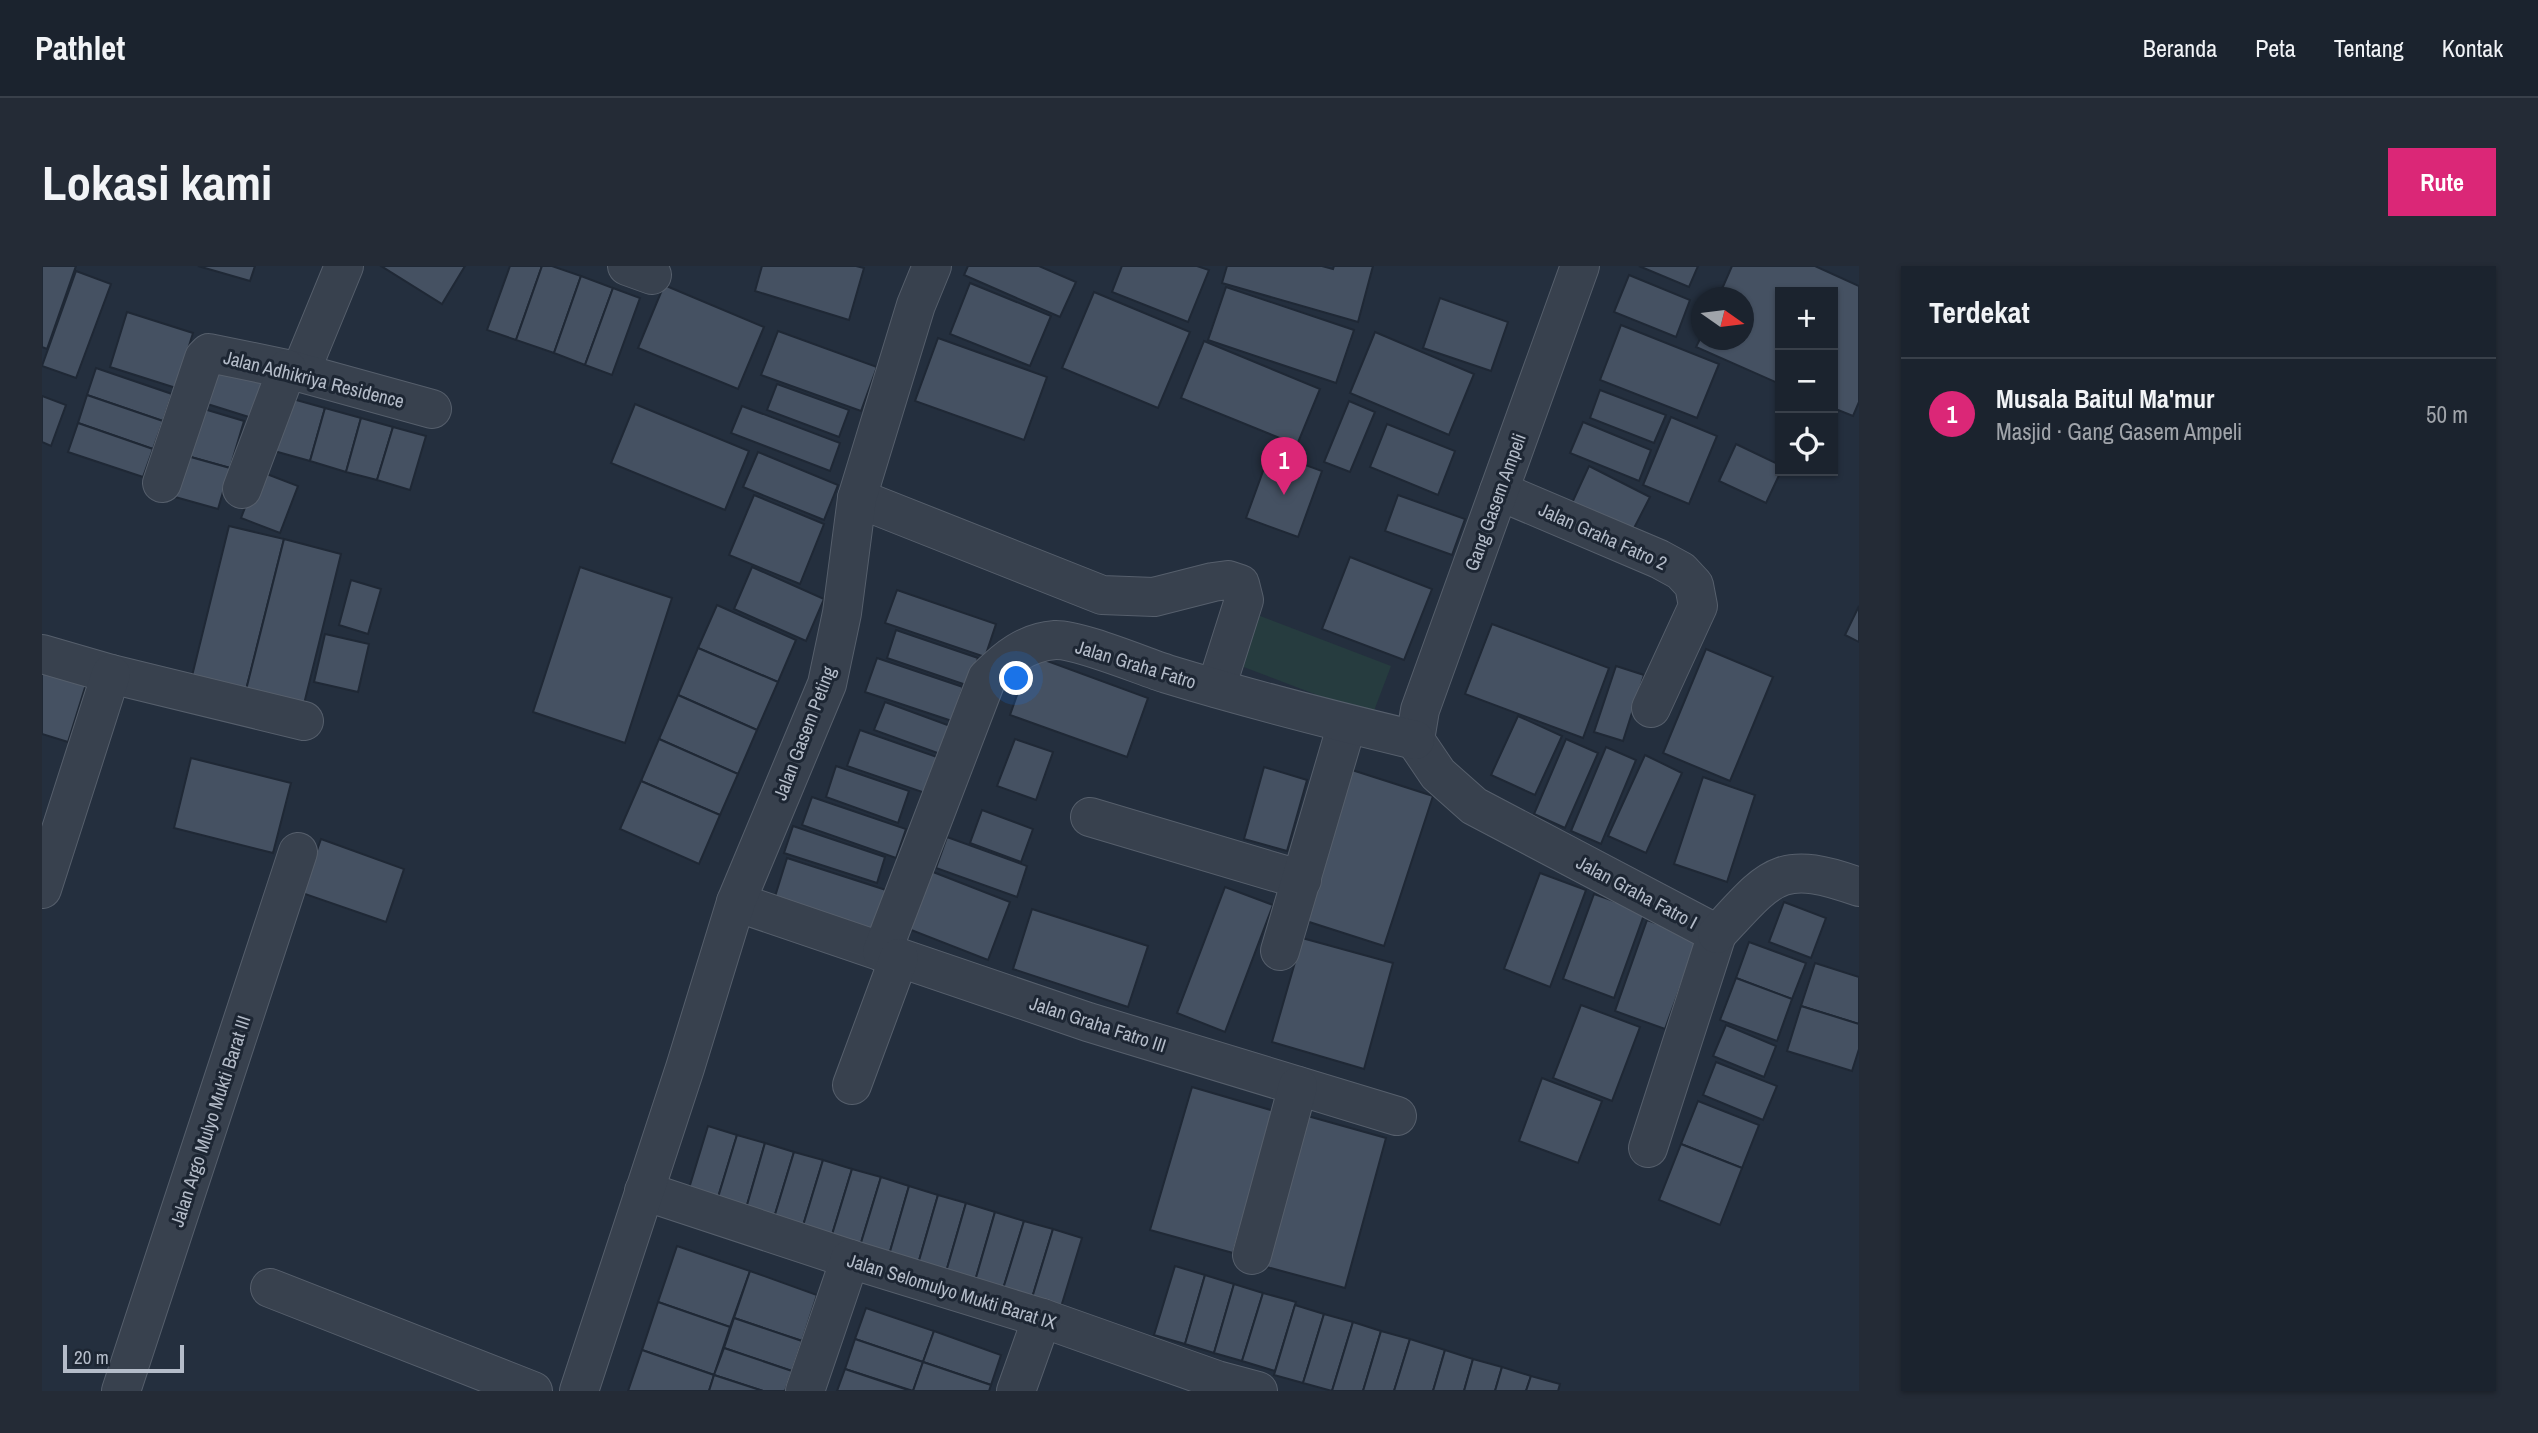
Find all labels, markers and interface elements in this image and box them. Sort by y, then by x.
text: Pathlet [35,26,125,70]
text: Beranda [2143,32,2217,64]
text: Peta [2255,32,2296,64]
text: Tentang [2334,32,2404,64]
text: Kontak [2442,32,2503,64]
button: Rute [2388,148,2496,216]
text: Lokasi kami [42,149,272,215]
north arrow [1691,287,1754,350]
map controls [1775,287,1838,476]
button: + [1775,287,1838,350]
text: Terdekat [1929,292,2030,332]
street label: Jalan Adhikriya Residence [221,344,407,414]
button: − [1775,350,1838,413]
text: Musala Baitul Ma'mur [1996,381,2214,416]
text: 1 [1947,399,1957,430]
text: 50 m [2426,399,2468,430]
button: locate [1775,413,1838,476]
text: Masjid · Gang Gasem Ampeli [1996,416,2242,447]
street label: Gang Gasem Ampeli [1458,430,1532,574]
pin: 1 [1261,437,1307,495]
street label: Jalan Graha Fatro 2 [1535,496,1671,576]
street label: Jalan Graha Fatro [1073,633,1199,695]
your location [999,661,1033,695]
street label: Jalan Gasem Peting [767,662,842,804]
street label: Jalan Graha Fatro I [1572,849,1702,935]
street label: Jalan Graha Fatro III [1026,990,1170,1058]
street label: Jalan Argo Mulyo Mukti Barat III [164,1012,256,1230]
street label: Jalan Selomulyo Mukti Barat IX [844,1247,1060,1335]
scale bar [63,1342,184,1374]
text: 20 m [74,1344,109,1370]

